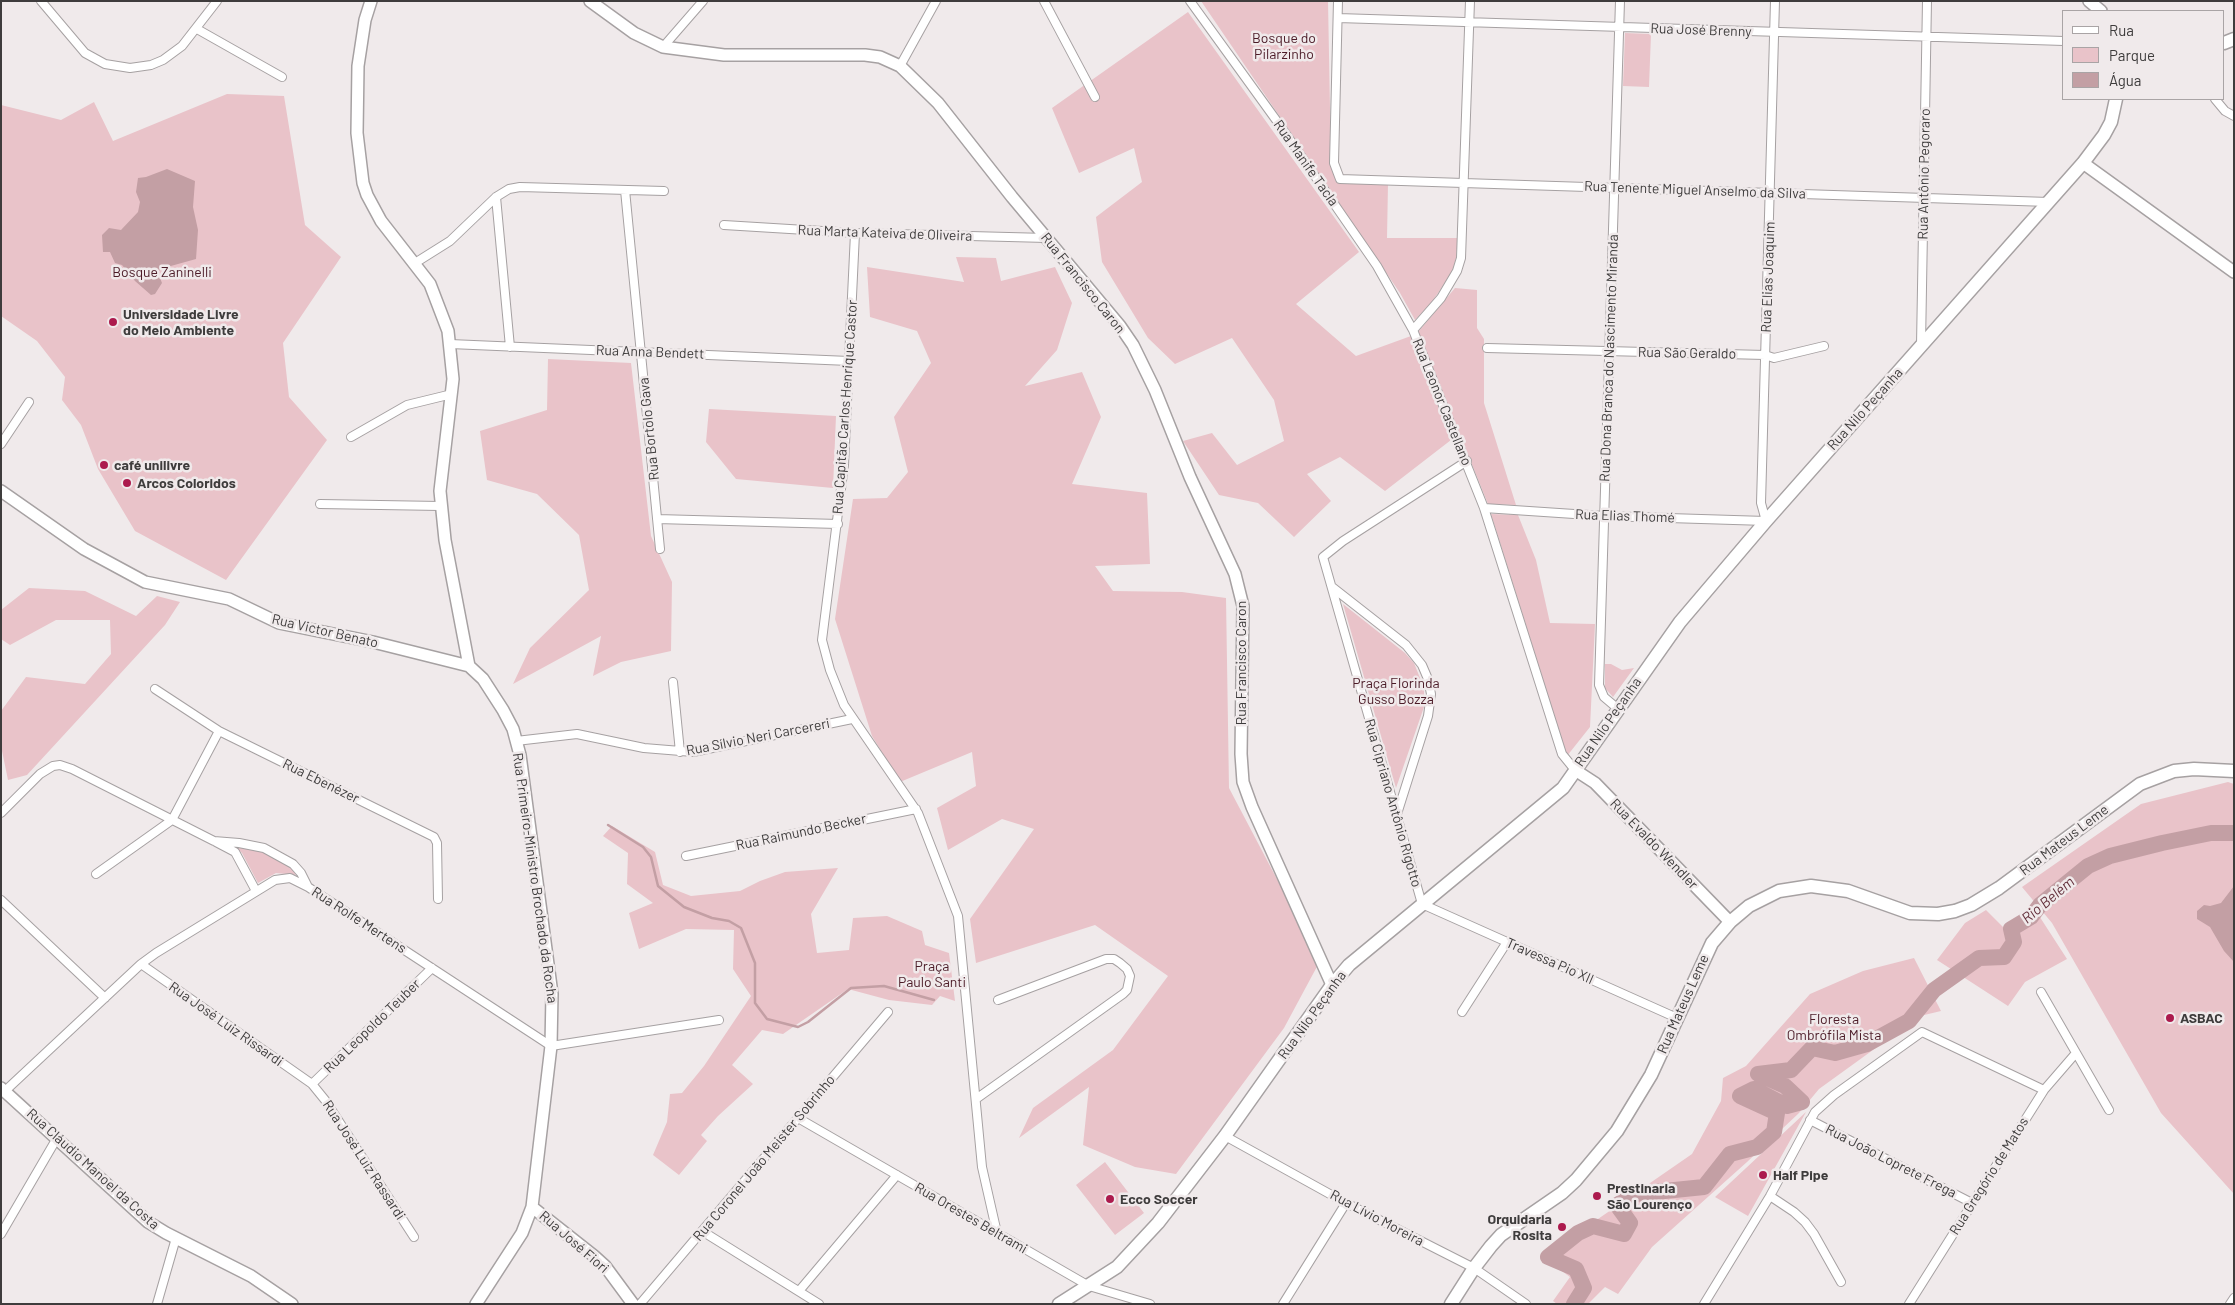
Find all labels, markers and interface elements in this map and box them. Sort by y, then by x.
legend [2062,10,2225,100]
street label: Rua José Brenny [1650,20,1752,40]
text: Rua [2109,21,2134,39]
park label: Bosque do Pilarzinho [1252,30,1316,62]
text: Parque [2109,46,2155,64]
text: Água [2109,71,2142,89]
street label: Rua Antônio Pegoraro [1914,108,1934,240]
street label: Rua Manife Tacla [1270,117,1342,209]
street label: Rua Tenente Miguel Anselmo da Silva [1584,178,1806,202]
street label: Rua Elias Joaquim [1758,221,1778,333]
street label: Rua Marta Kateiva de Oliveira [797,222,973,244]
street label: Rua Francisco Caron [1037,229,1129,337]
street label: Rua Dona Branca do Nascimento Miranda [1596,234,1622,482]
park label: Bosque Zaninelli [112,264,212,280]
street label: Rua Capitão Carlos Henrique Castor [829,299,861,515]
place label: Universidade Livre do Meio Ambiente [123,306,239,338]
marker: Universidade Livre do Meio Ambiente [107,316,119,328]
street label: Rua Leonor Castellano [1409,336,1475,468]
street label: Rua Anna Bendett [596,342,704,362]
street label: Rua São Geraldo [1638,344,1736,362]
street label: Rua Nilo Peçanha [1824,364,1906,454]
street label: Rua Bortolo Gava [635,377,663,481]
place label: café unilivre [114,457,190,473]
marker: café unilivre [98,459,110,471]
place label: Arcos Coloridos [137,475,236,491]
marker: Arcos Coloridos [121,477,133,489]
street label: Rua Elias Thomé [1575,506,1675,526]
street label: Rua Francisco Caron [1233,601,1249,725]
street label: Rua Victor Benato [270,611,380,651]
street label: Rua Nilo Peçanha [1571,674,1645,770]
park label: Praça Florinda Gusso Bozza [1352,675,1440,708]
street label: Rua Sílvio Neri Carcereri [685,715,831,759]
street label: Rua Cipriano Antônio Rigotto [1361,717,1425,889]
street label: Rua Primeiro-Ministro Brochado da Rocha [509,752,561,1004]
street label: Rua Ebenézer [280,755,362,807]
street label: Rua Evaldo Wendler [1606,795,1702,893]
street label: Rua Mateus Leme [2016,801,2112,879]
street label: Rua Raimundo Becker [734,810,868,854]
water label: Rio Belém [2018,873,2078,927]
street label: Rua Rolfe Mertens [309,883,409,957]
street label: Travessa Pio XII [1504,934,1596,988]
street label: Rua Mateus Leme [1654,952,1712,1056]
park label: Praça Paulo Santi [898,958,966,990]
street label: Rua Nilo Peçanha [1274,968,1350,1062]
street label: Rua Leopoldo Teuber [320,976,424,1076]
street label: Rua José Luiz Rissardi [166,978,286,1070]
place label: ASBAC [2180,1010,2223,1026]
park label: Floresta Ombrófila Mista [1787,1011,1881,1044]
marker: ASBAC [2164,1012,2176,1024]
street label: Rua Coronel João Meister Sobrinho [690,1072,838,1244]
street label: Rua José Luiz Rassardi [319,1097,409,1223]
street label: Rua Cláudio Manoel da Costa [23,1105,163,1233]
street label: Rua Gregório de Matos [1946,1114,2032,1238]
street label: Rua João Loprete Frega [1823,1121,1959,1201]
place label: Half Pipe [1773,1167,1828,1183]
marker: Half Pipe [1757,1169,1769,1181]
street label: Rua Orestes Beltrami [912,1179,1030,1257]
place label: Prestinaria São Lourenço [1607,1180,1692,1212]
street label: Rua Lívio Moreira [1327,1186,1427,1250]
marker: Prestinaria São Lourenço [1591,1190,1603,1202]
place label: Ecco Soccer [1120,1191,1198,1207]
marker: Ecco Soccer [1104,1193,1116,1205]
street label: Rua José Fiori [536,1207,612,1277]
place label: Orquidaria Rosita [1487,1211,1552,1244]
marker: Orquidaria Rosita [1556,1221,1568,1233]

